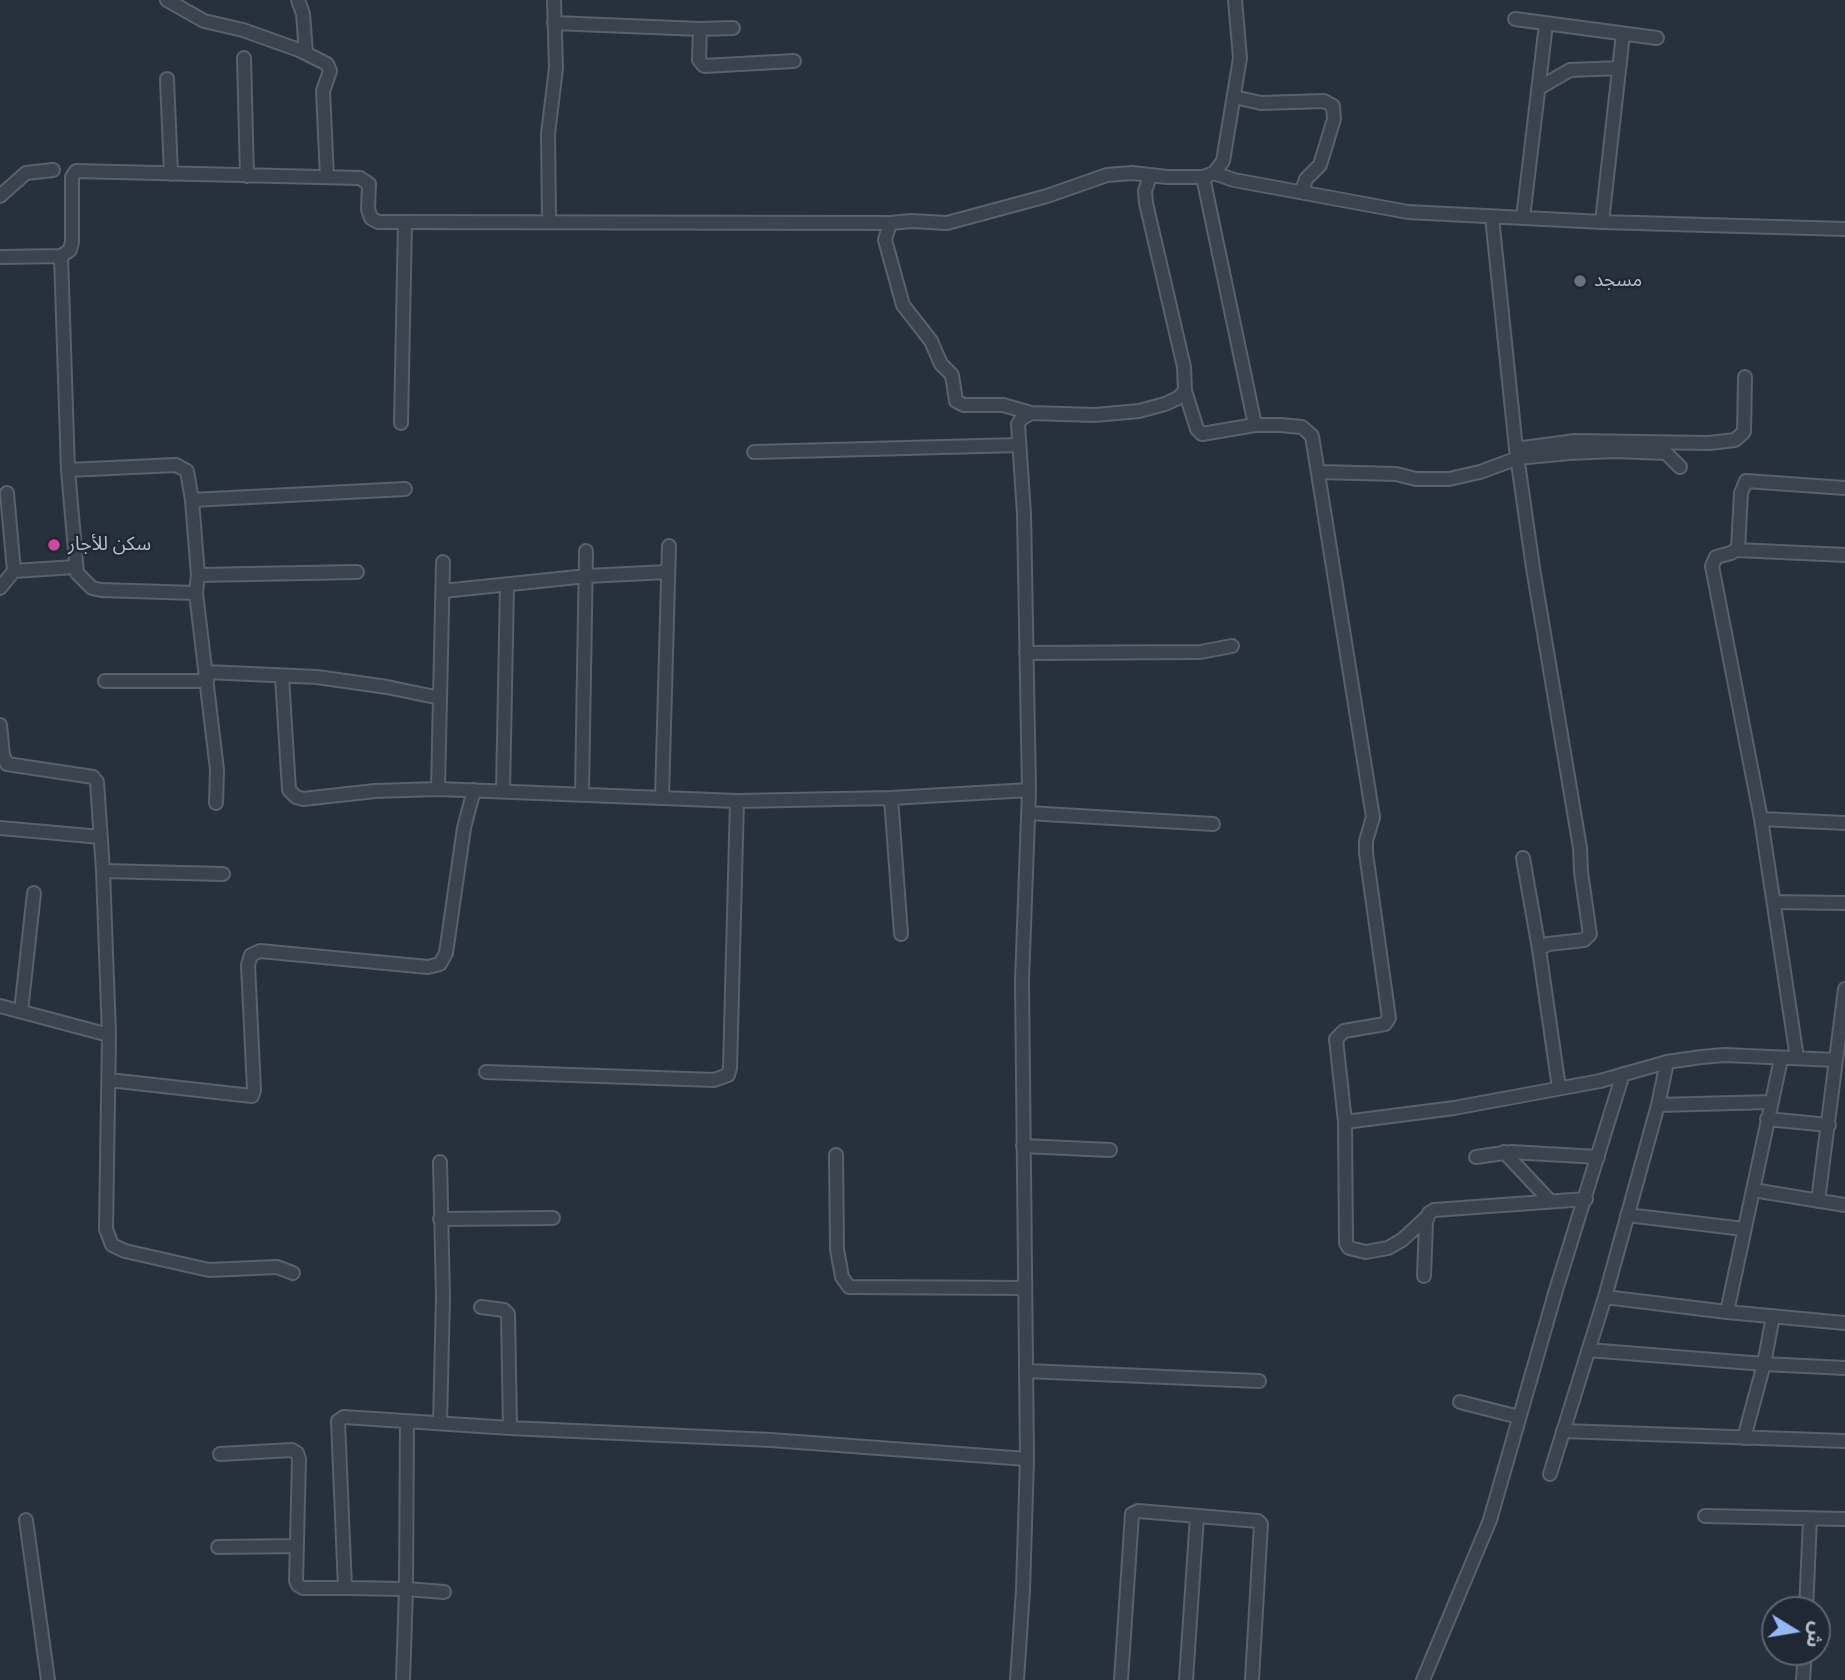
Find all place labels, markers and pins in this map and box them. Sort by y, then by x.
place label: مسجد [1594,270,1642,292]
marker: مسجد [1572,273,1588,289]
place label: سكن للأجار [68,534,151,556]
marker: سكن للأجار [46,537,62,553]

